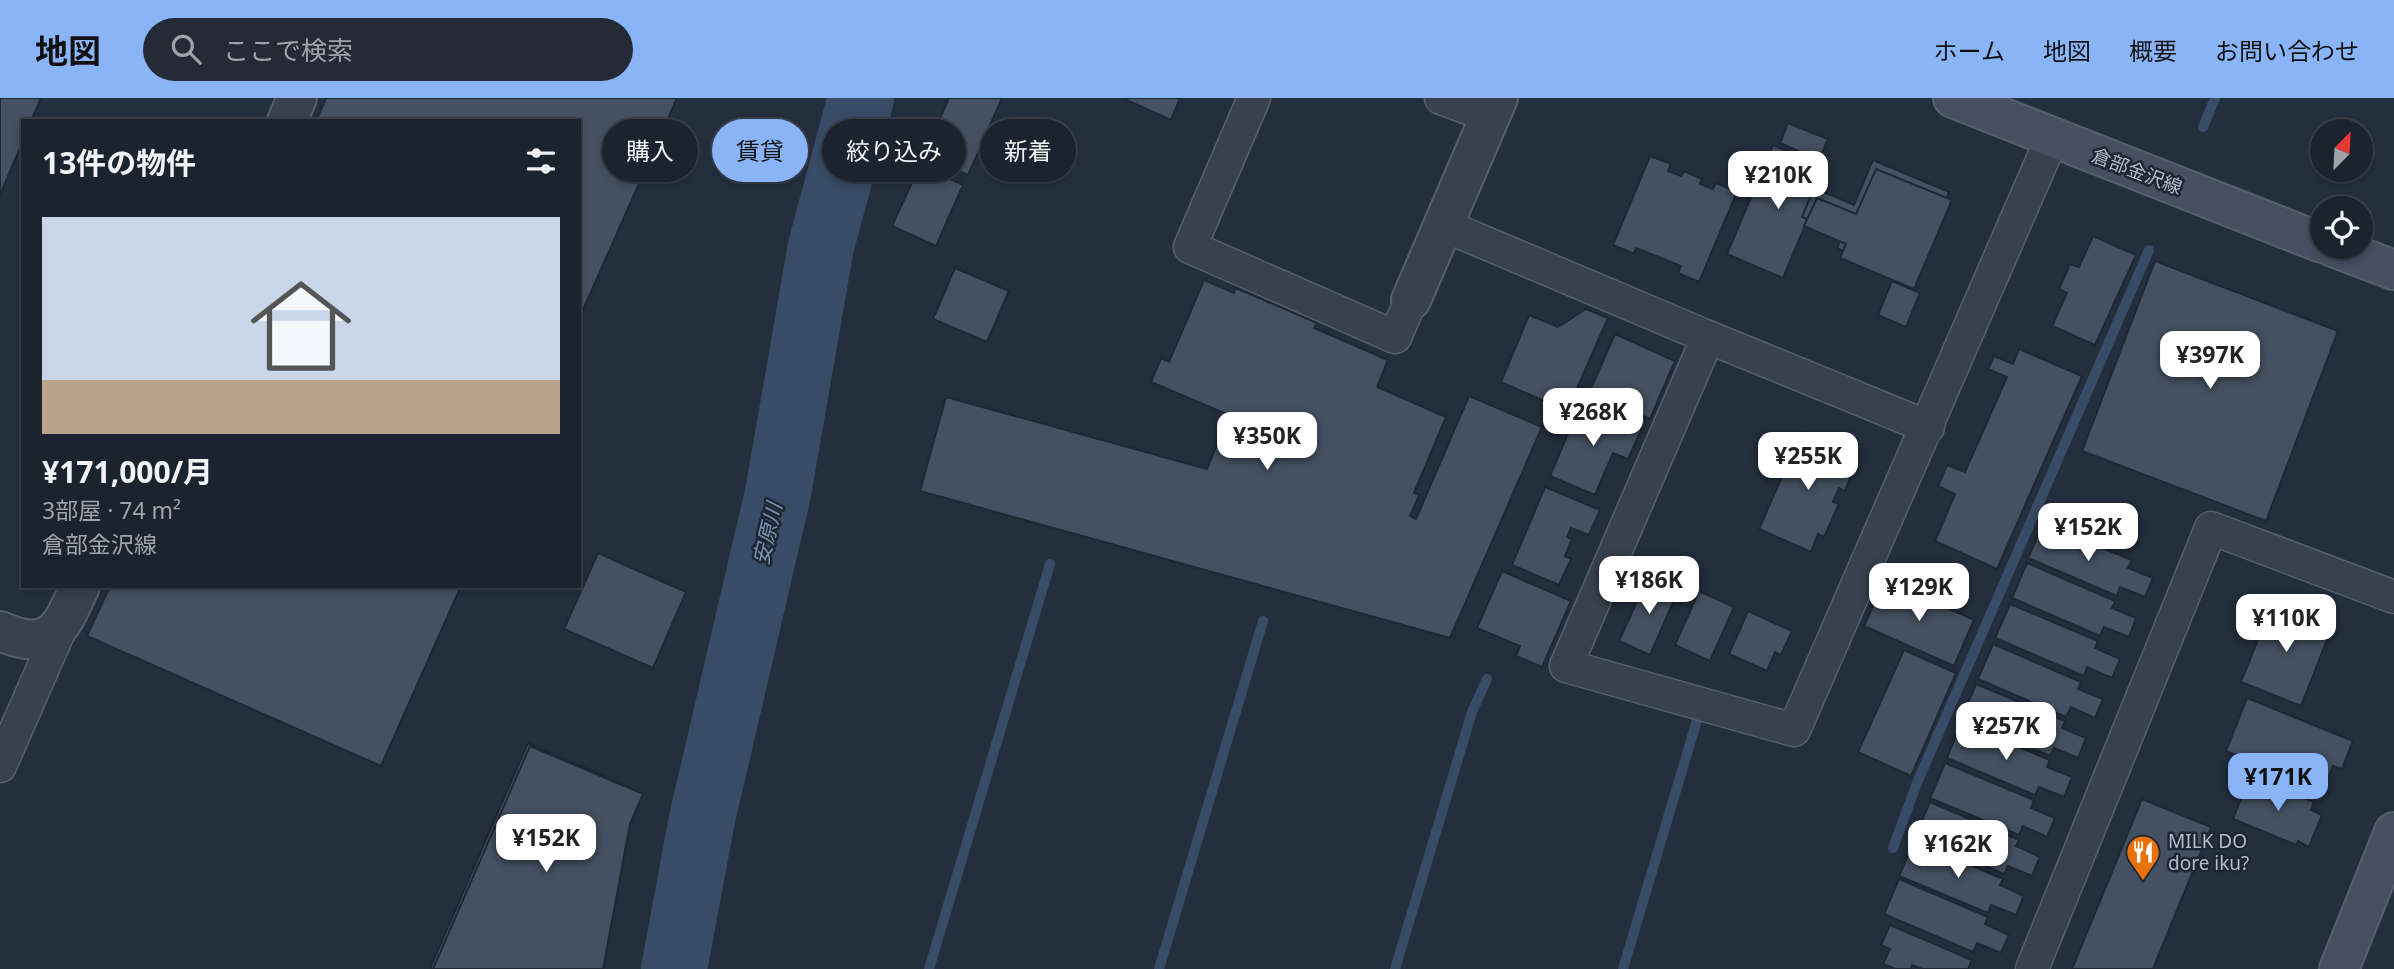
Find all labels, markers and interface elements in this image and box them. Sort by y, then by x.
search box [143,18,633,81]
text: 地図 [35,28,101,73]
icon: search [167,30,205,68]
text: ここで検索 [223,32,353,68]
text: ホーム [1934,34,2005,67]
text: 地図 [2043,34,2091,67]
text: 概要 [2129,34,2177,67]
text: お問い合わせ [2215,34,2359,67]
chip: 購入 [602,119,698,182]
chip: 賃貸 [712,119,808,182]
chip: 絞り込み [822,119,966,182]
chip: 新着 [980,119,1076,182]
north arrow [2310,119,2373,182]
map controls [2310,119,2373,259]
text: 13件の物件 [42,142,196,183]
icon: filters [522,142,560,180]
street label: 倉部金沢線 [2088,142,2186,200]
pin: ¥210K [1729,152,1827,211]
text: ¥210K [1744,158,1812,190]
button: locate [2310,196,2373,259]
icon: home [238,263,364,389]
pin: ¥397K [2161,331,2259,391]
text: ¥397K [2176,338,2244,370]
pin: ¥268K [1544,388,1642,448]
text: ¥268K [1559,395,1627,427]
pin: ¥350K [1218,412,1316,472]
text: ¥350K [1233,419,1301,451]
pin: ¥255K [1759,432,1857,492]
text: ¥255K [1774,439,1842,471]
text: ¥171,000/月 [42,451,213,492]
text: 3部屋 · 74 m² [42,494,181,526]
water label: 安原川 [746,498,788,568]
pin: ¥152K [2039,504,2137,563]
text: ¥152K [2054,510,2122,542]
text: 倉部金沢線 [42,528,157,560]
pin: ¥186K [1600,556,1698,616]
text: ¥186K [1615,563,1683,595]
pin: ¥129K [1870,564,1968,623]
text: ¥129K [1885,570,1953,602]
pin: ¥110K [2237,594,2335,654]
text: ¥110K [2252,601,2320,633]
pin: ¥257K [1957,702,2055,762]
text: ¥257K [1972,709,2040,741]
pin: ¥171K [2229,754,2327,813]
text: ¥171K [2244,760,2312,792]
pin: ¥152K [497,814,595,874]
pin: ¥162K [1909,820,2007,880]
text: ¥152K [512,821,580,853]
text: ¥162K [1924,827,1992,859]
place label: MILK DO dore iku? [2168,828,2249,876]
restaurant icon: MILK DO dore iku? [2124,833,2162,882]

